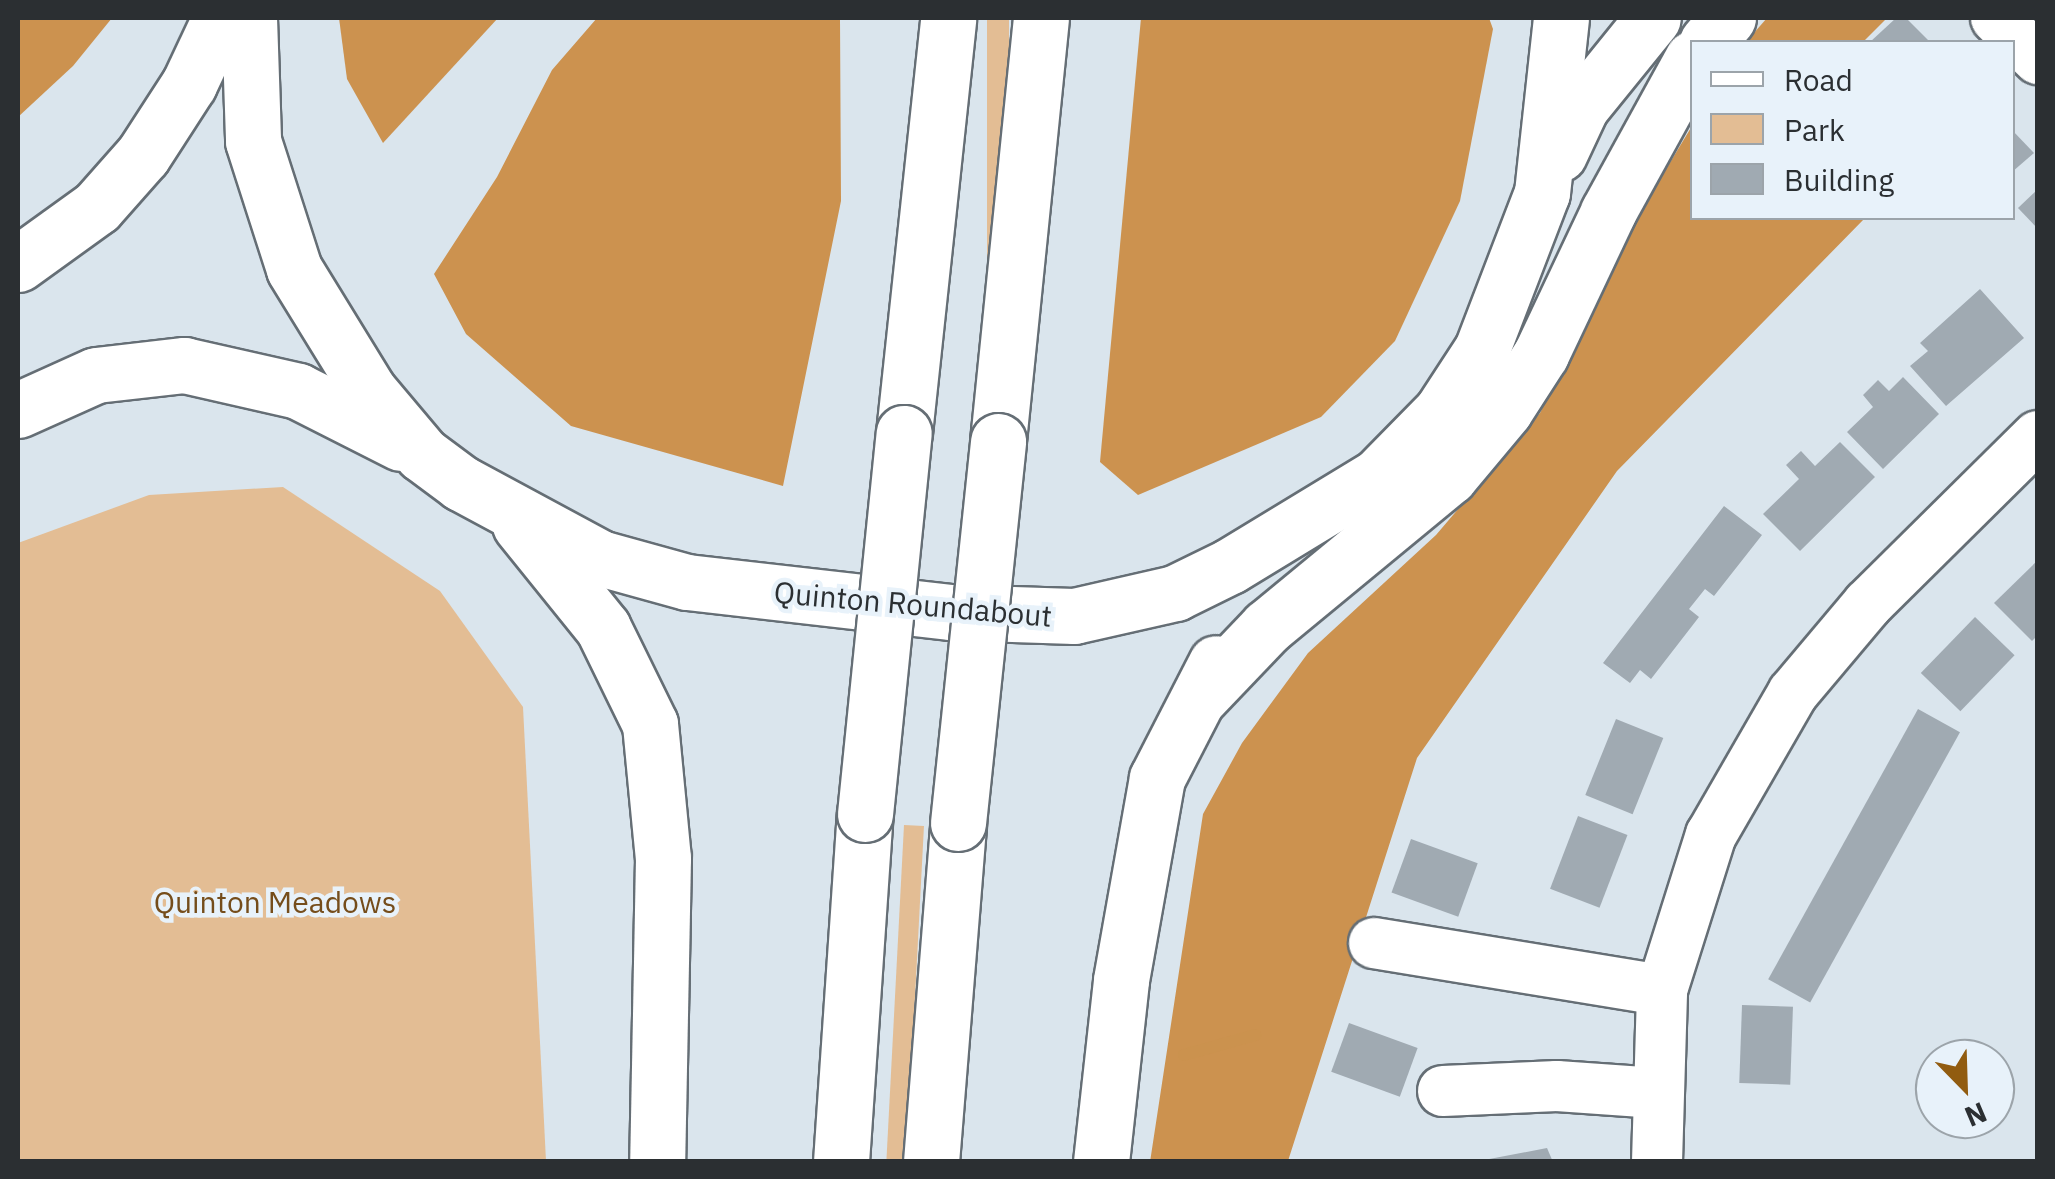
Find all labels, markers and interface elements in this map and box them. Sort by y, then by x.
legend [1690,40,2015,220]
text: Road [1784,60,1853,99]
text: Park [1784,110,1845,149]
text: Building [1784,160,1894,199]
street label: Quinton Roundabout [772,574,1054,634]
park label: Quinton Meadows [154,884,396,920]
north arrow [1915,1039,2015,1139]
text: N [1960,1094,1993,1136]

